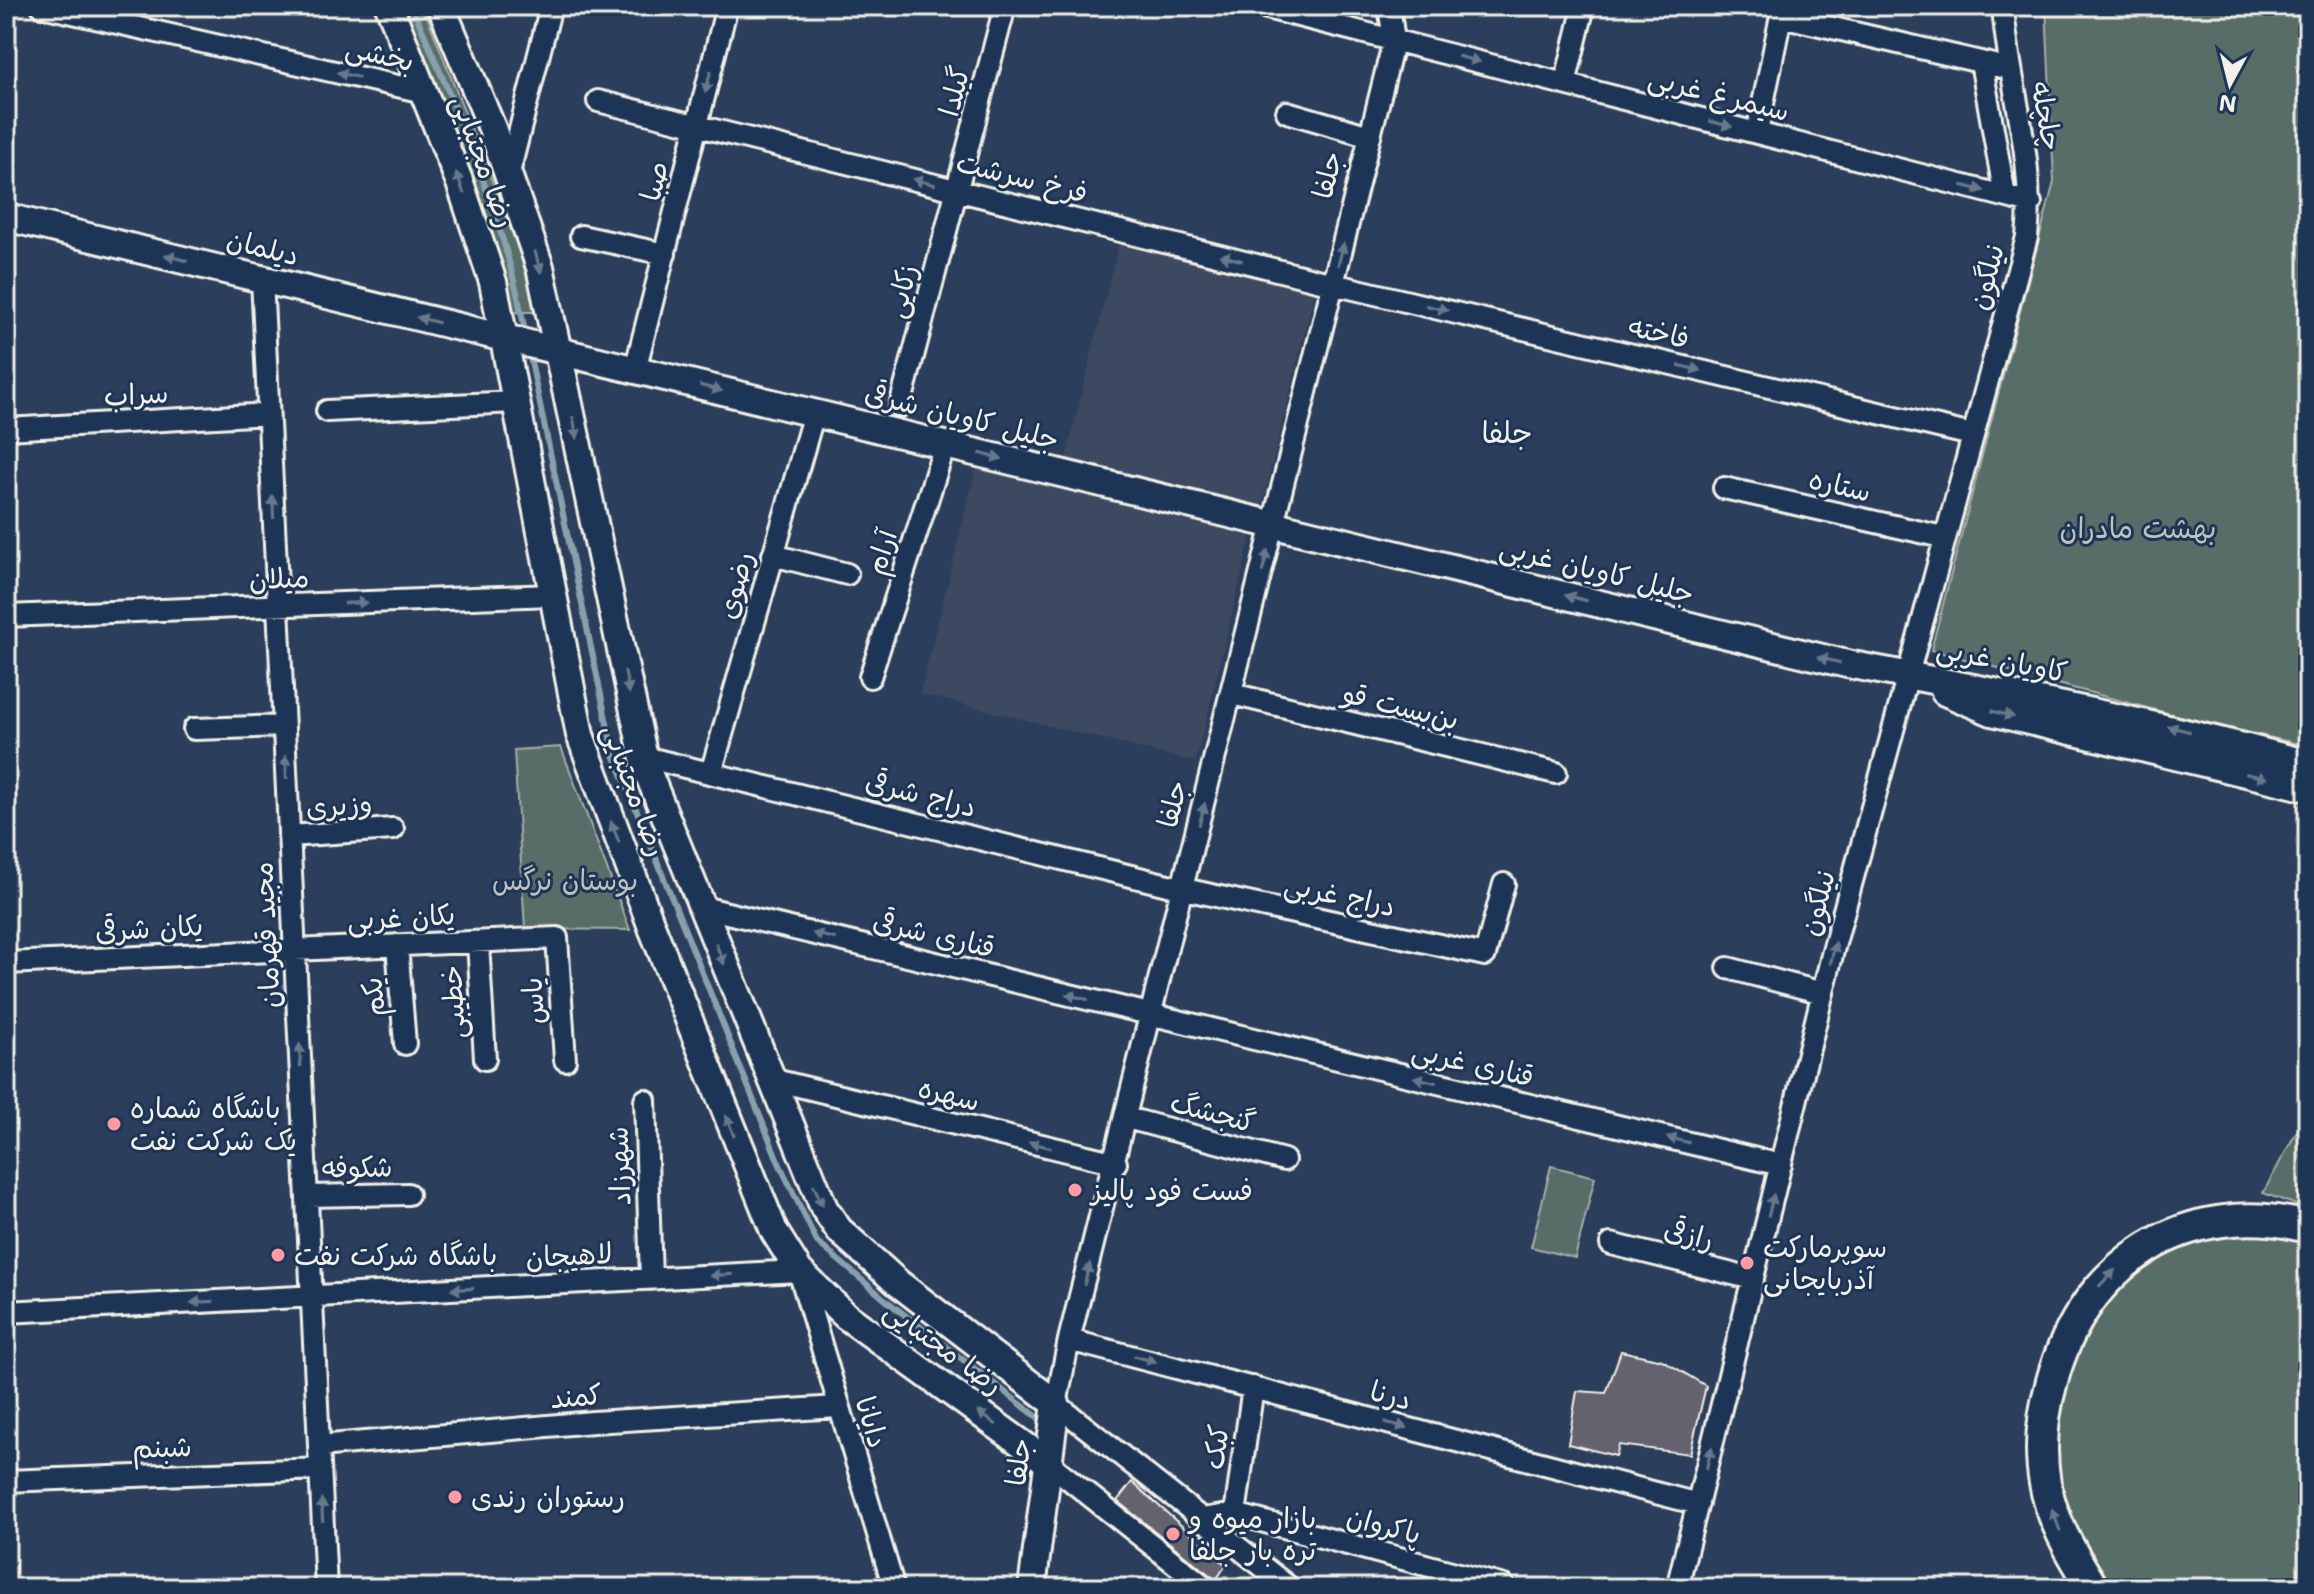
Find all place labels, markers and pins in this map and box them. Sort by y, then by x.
place label: باشگاه شماره یک شرکت نفت [130,1089,297,1159]
marker: باشگاه شماره یک شرکت نفت [105,1115,123,1133]
place label: فست فود پالیز [1089,1171,1253,1209]
marker: فست فود پالیز [1066,1181,1084,1199]
place label: سوپرمارکت آذربایجانی [1763,1228,1887,1298]
place label: باشگاه شرکت نفت [294,1236,497,1274]
marker: باشگاه شرکت نفت [269,1246,287,1264]
marker: سوپرمارکت آذربایجانی [1738,1254,1756,1272]
place label: رستوران رندی [471,1478,625,1516]
marker: رستوران رندی [446,1488,464,1506]
place label: بازار میوه و تره بار جلفا [1187,1499,1317,1569]
marker: بازار میوه و تره بار جلفا [1164,1525,1182,1543]

